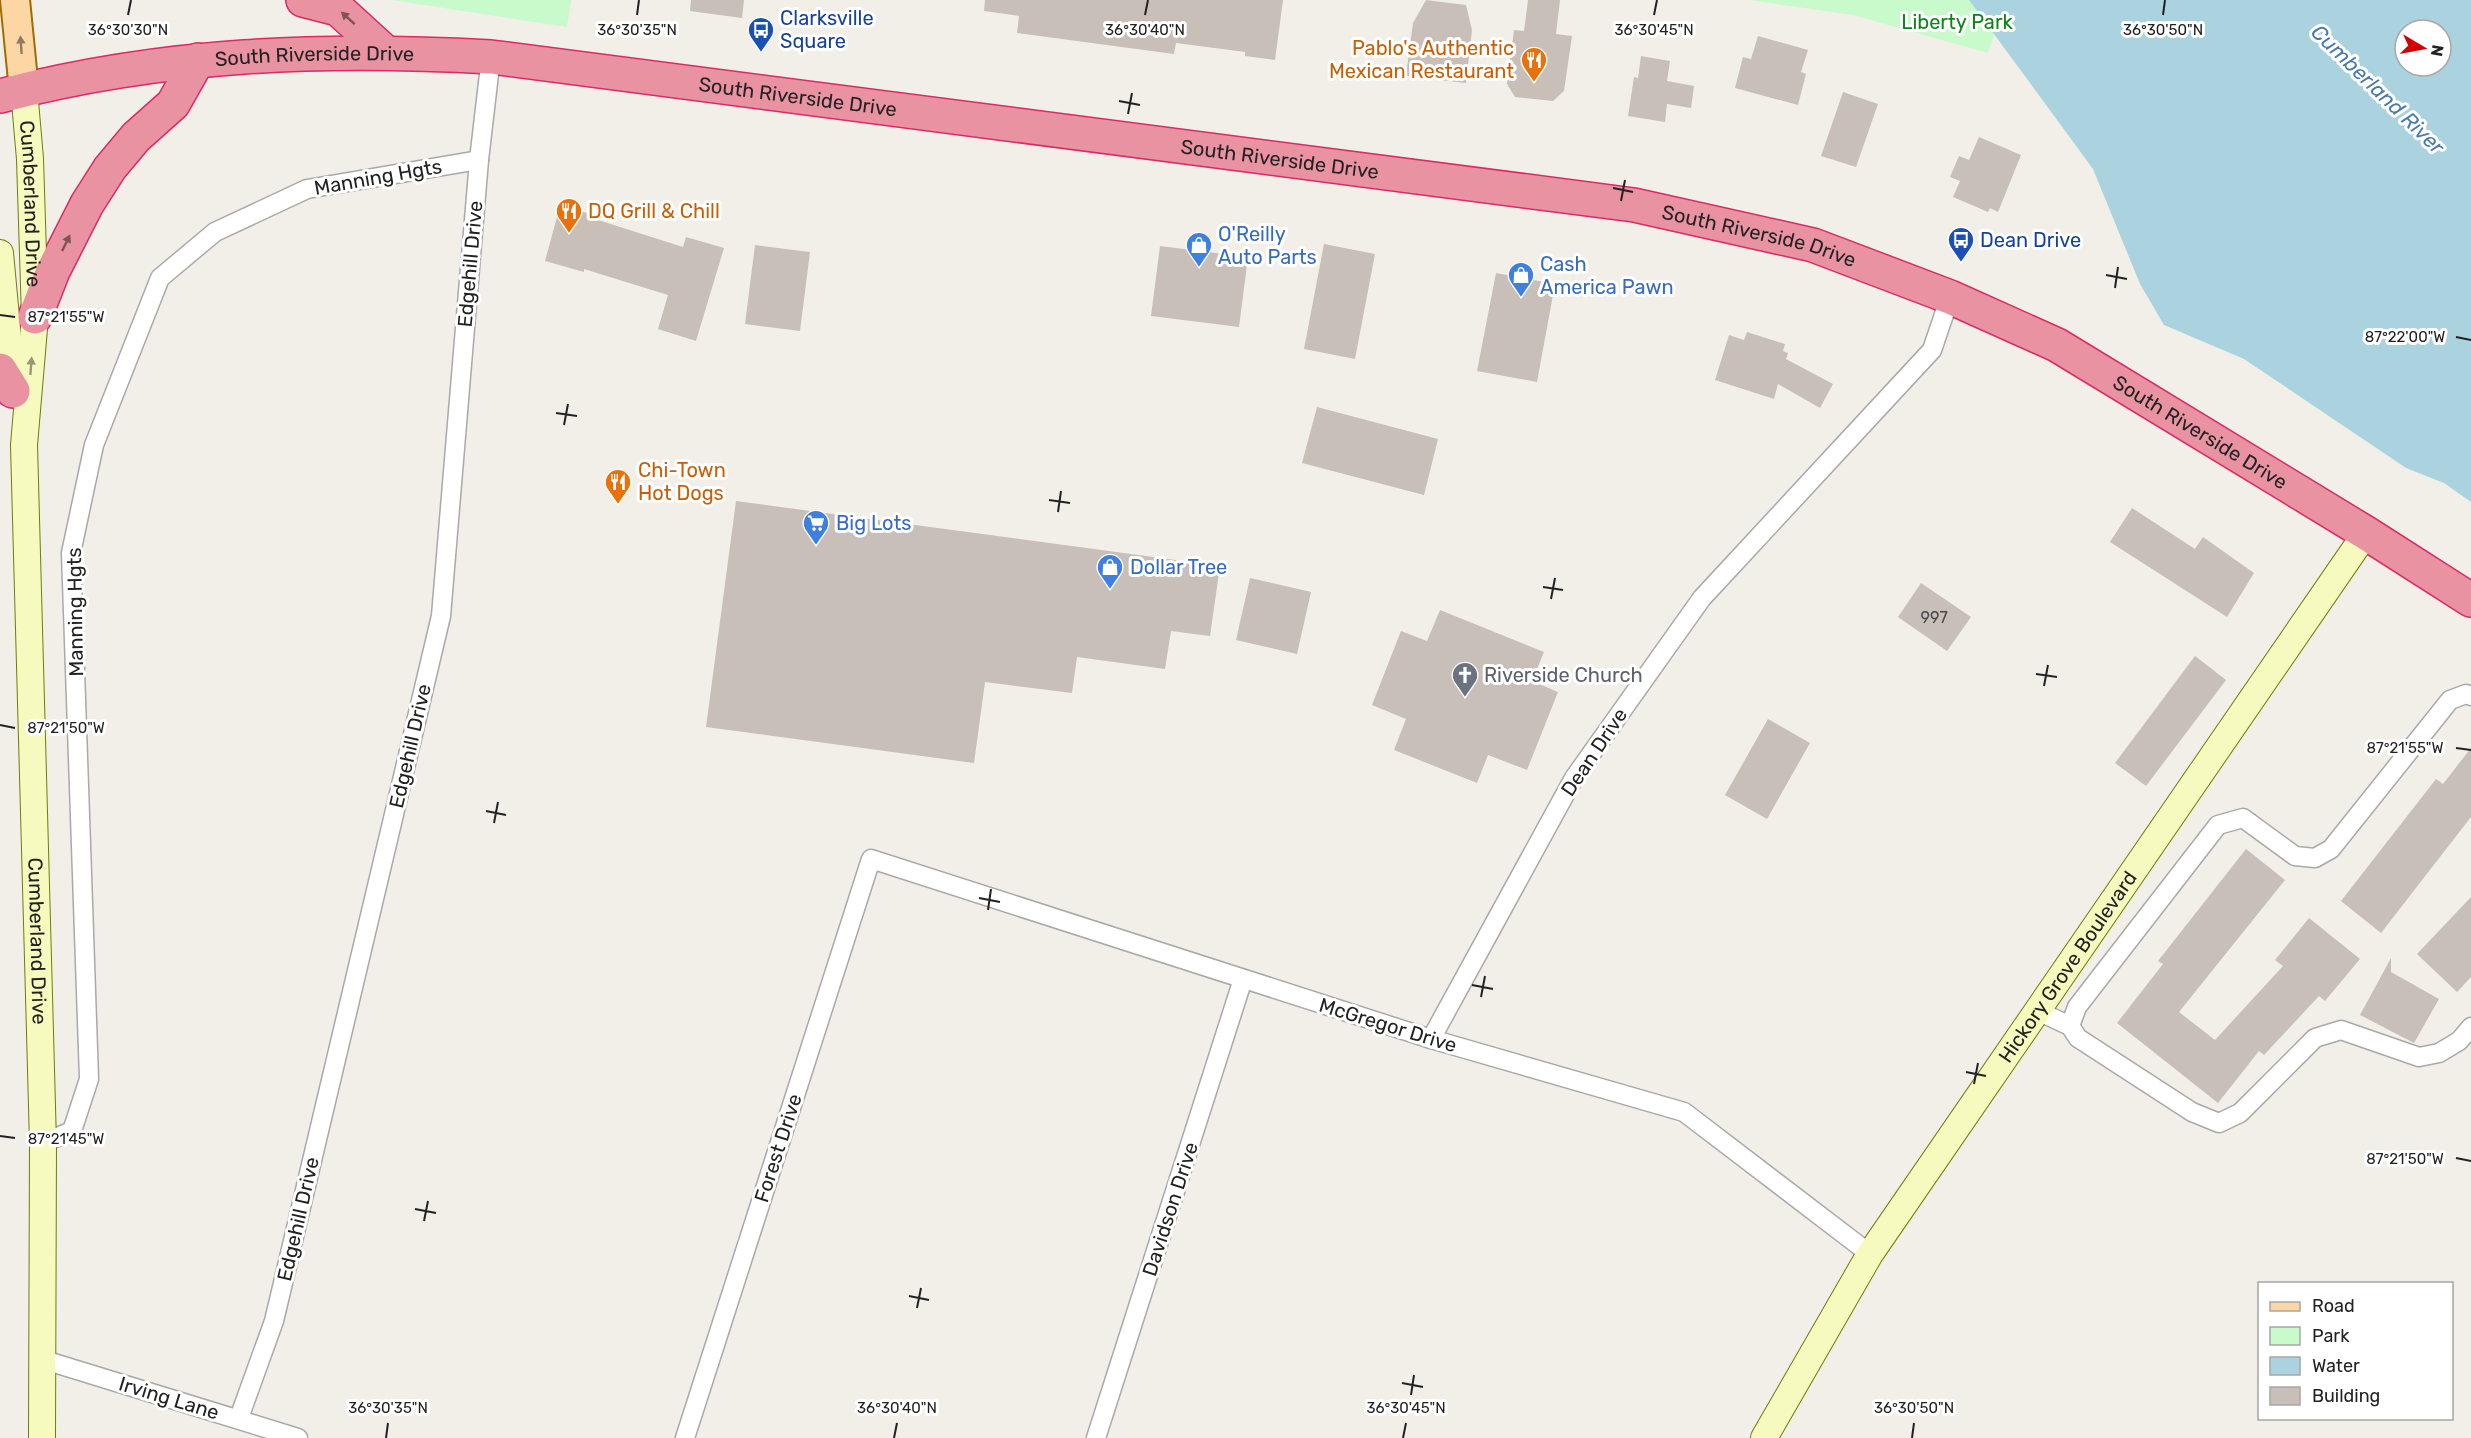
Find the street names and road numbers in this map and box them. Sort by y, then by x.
street label: South Riverside Drive [214,41,414,71]
street label: South Riverside Drive [697,72,898,121]
street label: Cumberland Drive [15,119,46,288]
street label: South Riverside Drive [1179,134,1380,184]
street label: Manning Hgts [312,154,444,200]
street label: Edgehill Drive [453,200,487,328]
street label: South Riverside Drive [1660,200,1860,272]
street label: South Riverside Drive [2109,370,2292,494]
street label: Manning Hgts [62,547,88,677]
street label: Edgehill Drive [384,682,436,810]
street label: Dean Drive [1556,703,1632,801]
street label: Cumberland Drive [23,857,52,1025]
street label: Hickory Grove Boulevard [1993,866,2142,1067]
street label: McGregor Drive [1316,993,1460,1057]
street label: Forest Drive [749,1091,807,1205]
street label: Davidson Drive [1137,1139,1203,1279]
street label: Edgehill Drive [272,1155,324,1283]
street label: Irving Lane [116,1371,222,1425]

